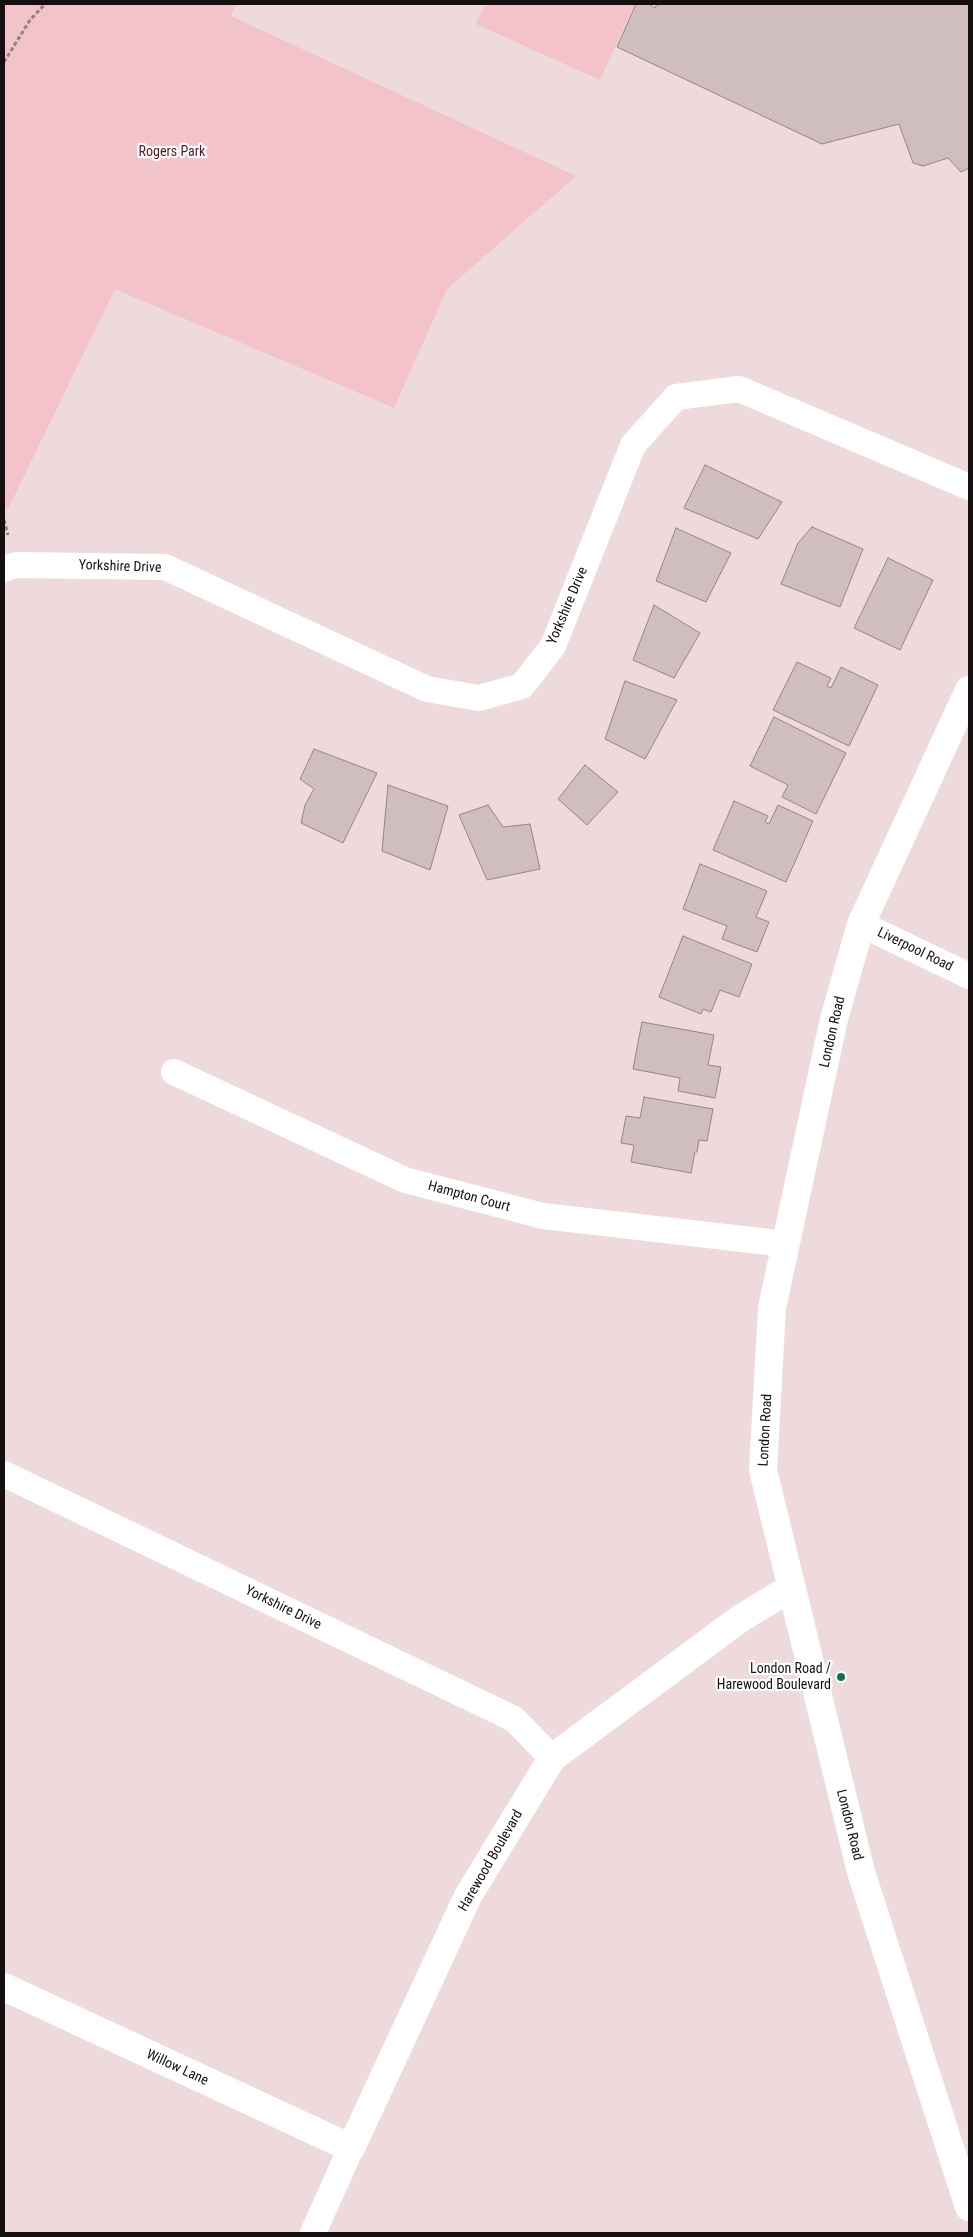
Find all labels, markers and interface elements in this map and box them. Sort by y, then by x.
park label: Rogers Park [139,144,205,160]
street label: Yorkshire Drive [78,557,162,577]
street label: Yorkshire Drive [544,565,592,647]
street label: Liverpool Road [874,924,956,976]
street label: London Road [817,995,849,1069]
street label: Hampton Court [426,1178,512,1216]
street label: London Road [756,1393,776,1467]
street label: Yorkshire Drive [242,1582,324,1634]
place label: London Road / Harewood Boulevard [717,1661,831,1694]
marker: London Road / Harewood Boulevard [835,1671,847,1683]
street label: London Road [832,1788,866,1862]
street label: Harewood Boulevard [455,1807,527,1915]
street label: Willow Lane [143,2046,211,2090]

